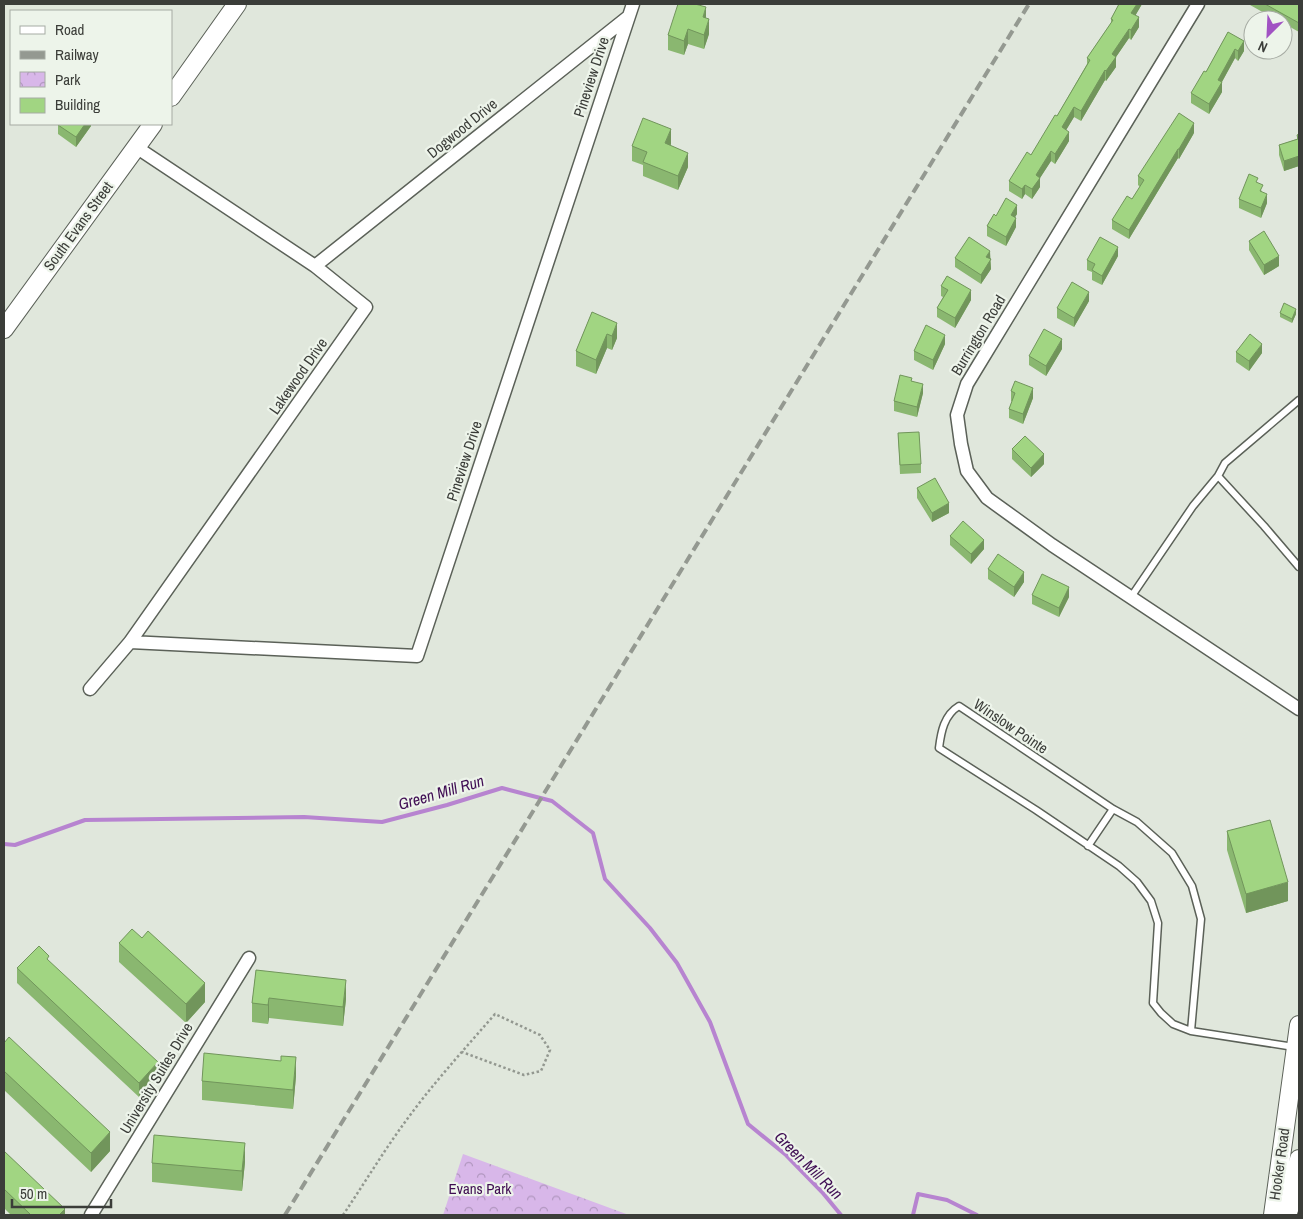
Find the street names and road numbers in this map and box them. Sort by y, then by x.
street label: Pineview Drive [568,34,614,120]
street label: Dogwood Drive [422,93,502,163]
street label: South Evans Street [38,176,118,275]
street label: Burrington Road [946,291,1010,379]
street label: Lakewood Drive [264,333,332,418]
street label: Pineview Drive [441,418,487,504]
street label: Winslow Pointe [970,693,1052,759]
street label: University Suites Drive [114,1018,198,1138]
street label: Hooker Road [1264,1127,1294,1201]

